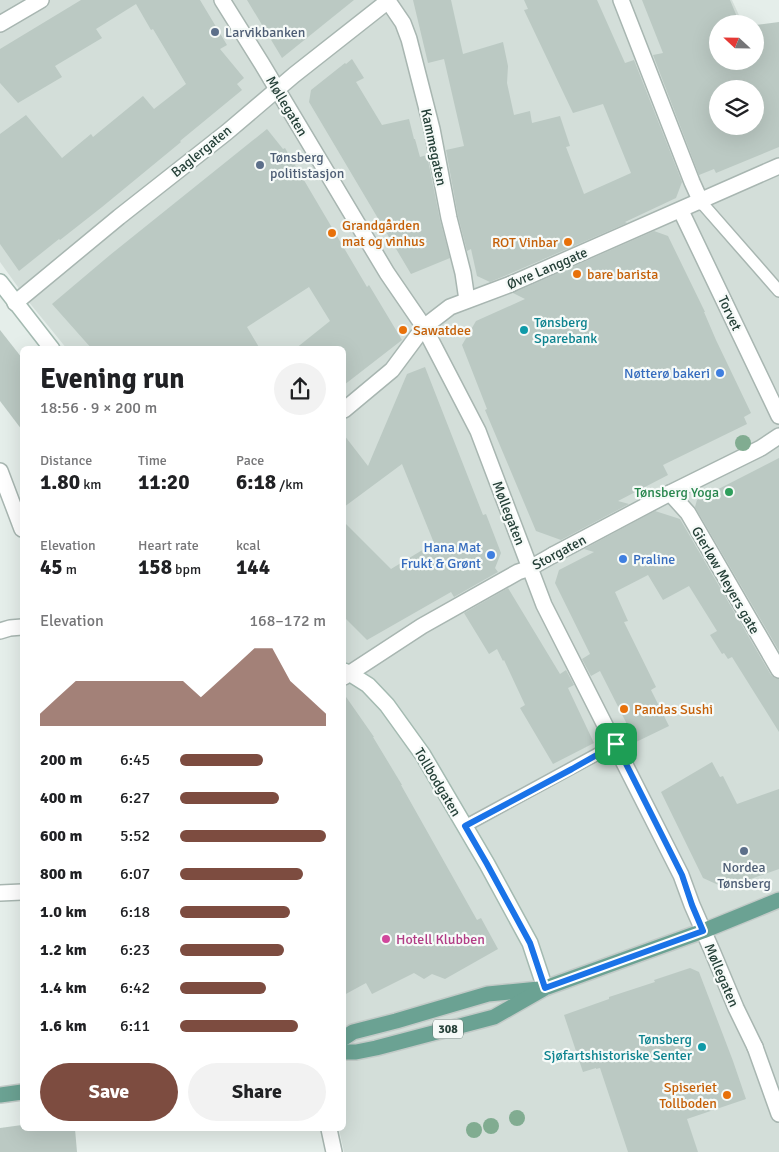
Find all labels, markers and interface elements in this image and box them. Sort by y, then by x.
north arrow [709,15,764,70]
map controls [709,15,764,135]
place label: Larvikbanken [225,24,305,41]
marker: Larvikbanken [209,26,221,38]
street label: Møllegaten [262,73,311,139]
button: layers [709,80,764,135]
street label: Kammegaten [417,107,450,187]
street label: Baglergaten [168,122,235,181]
place label: Tønsberg politistasjon [270,149,344,182]
marker: Tønsberg politistasjon [254,159,266,171]
place label: Grandgården mat og vinhus [342,217,425,250]
marker: Grandgården mat og vinhus [326,227,338,239]
place label: ROT Vinbar [492,234,559,251]
marker: ROT Vinbar [562,236,574,248]
street label: Øvre Langgate [504,244,590,293]
place label: bare barista [587,266,658,283]
marker: bare barista [571,268,583,280]
street label: Torvet [714,293,745,334]
place label: Tønsberg Sparebank [534,314,597,347]
place label: Sawatdee [413,322,471,339]
marker: Sawatdee [397,324,409,336]
marker: Tønsberg Sparebank [518,324,530,336]
text: Evening run [40,362,185,396]
button: share [274,363,326,415]
place label: Nøtterø bakeri [624,365,710,382]
marker: Nøtterø bakeri [714,367,726,379]
text: 18:56 · 9 × 200 m [40,398,157,418]
text: Distance [40,452,92,469]
text: Time [138,452,167,469]
text: Pace [236,452,264,469]
text: 1.80 [40,469,80,495]
text: 11:20 [138,469,190,495]
text: 6:18 [236,469,276,495]
text: km [80,476,101,493]
text: /km [276,476,303,493]
street label: Møllegaten [489,479,529,548]
place label: Tønsberg Yoga [634,484,719,501]
marker: Tønsberg Yoga [723,486,735,498]
street label: Gierløw Meyers gate [688,523,763,637]
street label: Storgaten [529,531,589,574]
text: Elevation [40,537,96,554]
text: Heart rate [138,537,199,554]
text: kcal [236,537,261,554]
place label: Hana Mat Frukt & Grønt [401,539,481,572]
marker: Hana Mat Frukt & Grønt [485,549,497,561]
place label: Praline [633,551,675,568]
marker: Praline [617,553,629,565]
text: 45 [40,554,63,580]
text: 158 [138,554,172,580]
text: 144 [236,554,270,580]
text: m [63,561,77,578]
text: bpm [172,561,201,578]
text: Elevation [40,611,104,631]
text: 168–172 m [249,611,326,631]
place label: Pandas Sushi [634,701,713,718]
marker: Pandas Sushi [618,703,630,715]
pin [595,723,637,765]
icon: arrive [602,730,630,758]
street label: Tollbodgaten [410,745,465,820]
text: 200 m [40,750,82,770]
text: 6:45 [120,750,150,770]
text: 400 m [40,788,82,808]
text: 6:27 [120,788,150,808]
text: 600 m [40,826,82,846]
text: 5:52 [120,826,150,846]
marker: Nordea Tønsberg [738,845,750,857]
place label: Nordea Tønsberg [717,859,771,892]
text: 800 m [40,864,82,884]
text: 6:07 [120,864,150,884]
text: 1.0 km [40,902,87,922]
text: 6:18 [120,902,150,922]
place label: Hotell Klubben [396,931,485,948]
marker: Hotell Klubben [380,933,392,945]
text: 1.2 km [40,940,87,960]
text: 6:23 [120,940,150,960]
street label: Møllegaten [701,941,743,1009]
text: 1.4 km [40,978,87,998]
text: 6:42 [120,978,150,998]
text: 1.6 km [40,1016,87,1036]
text: 6:11 [120,1016,150,1036]
road number: 308 [433,1020,463,1038]
place label: Tønsberg Sjøfartshistoriske Senter [544,1031,693,1064]
marker: Tønsberg Sjøfartshistoriske Senter [696,1041,708,1053]
button: Save [40,1063,178,1121]
button: Share [188,1063,326,1121]
place label: Spiseriet Tollboden [659,1079,717,1112]
marker: Spiseriet Tollboden [721,1089,733,1101]

